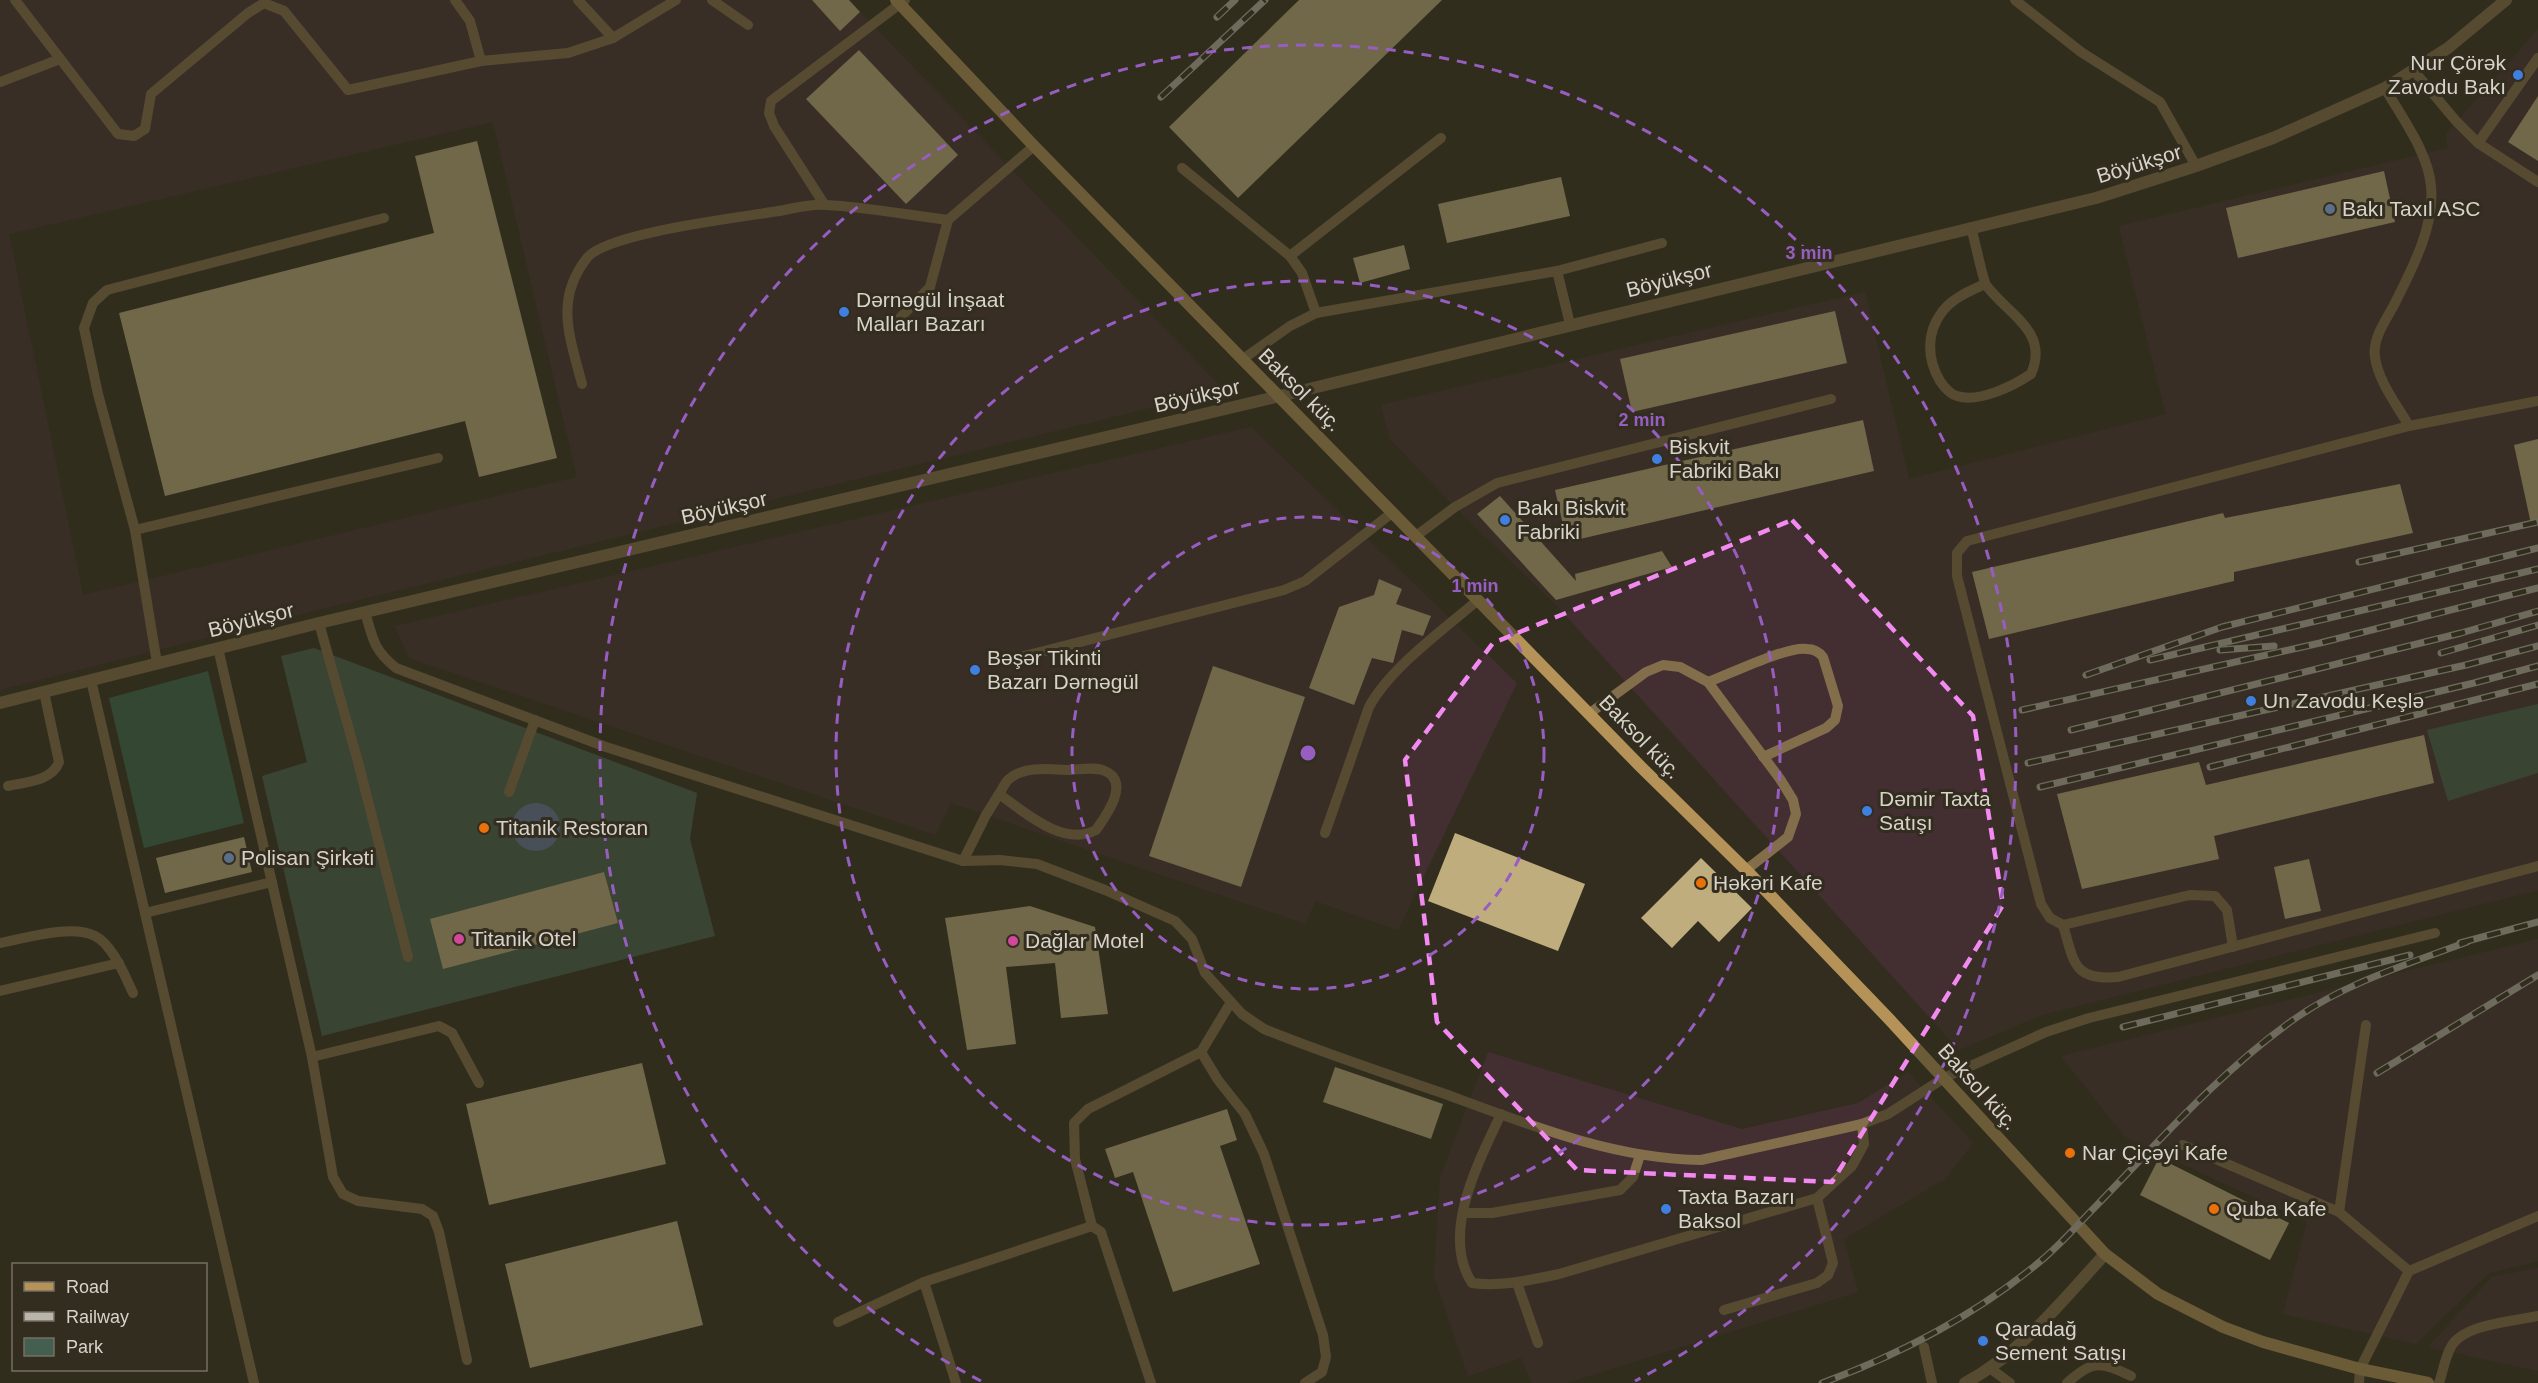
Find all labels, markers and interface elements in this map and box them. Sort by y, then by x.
place label: Nur Çörək Zavodu Bakı [2388,51,2506,98]
marker: Nur Çörək Zavodu Bakı [2511,68,2525,82]
street label: Böyükşor [2094,140,2184,187]
place label: Bakı Taxıl ASC [2342,197,2481,220]
marker: Bakı Taxıl ASC [2323,202,2337,216]
text: 3 min [1785,243,1833,263]
street label: Böyükşor [1624,258,1714,301]
place label: Dərnəgül İnşaat Malları Bazarı [856,288,1004,335]
marker: Dərnəgül İnşaat Malları Bazarı [837,305,851,319]
street label: Baksol küç. [1254,344,1346,436]
street label: Böyükşor [1152,374,1242,417]
text: 2 min [1618,410,1666,430]
place label: Biskvit Fabriki Bakı [1669,435,1780,482]
marker: Biskvit Fabriki Bakı [1650,452,1664,466]
street label: Böyükşor [679,486,769,529]
place label: Bakı Biskvit Fabriki [1517,496,1626,543]
marker: Bakı Biskvit Fabriki [1498,513,1512,527]
text: 1 min [1451,576,1499,596]
street label: Böyükşor [206,598,296,641]
place label: Bəşər Tikinti Bazarı Dərnəgül [987,646,1139,693]
marker: Bəşər Tikinti Bazarı Dərnəgül [968,663,982,677]
place label: Un Zavodu Keşlə [2263,689,2424,712]
street label: Baksol küç. [1595,690,1686,783]
marker: Un Zavodu Keşlə [2244,694,2258,708]
centre of rings [1298,743,1318,763]
place label: Dəmir Taxta Satışı [1879,787,1991,834]
marker: Dəmir Taxta Satışı [1860,804,1874,818]
place label: Titanik Restoran [496,816,648,839]
marker: Titanik Restoran [477,821,491,835]
place label: Polisan Şirkəti [241,846,374,869]
marker: Polisan Şirkəti [222,851,236,865]
place label: Həkəri Kafe [1713,871,1823,894]
marker: Həkəri Kafe [1694,876,1708,890]
place label: Titanik Otel [471,927,576,950]
place label: Dağlar Motel [1025,929,1144,952]
marker: Titanik Otel [452,932,466,946]
marker: Dağlar Motel [1006,934,1020,948]
street label: Baksol küç. [1934,1039,2023,1134]
place label: Nar Çiçəyi Kafe [2082,1141,2228,1164]
marker: Nar Çiçəyi Kafe [2063,1146,2077,1160]
place label: Taxta Bazarı Baksol [1678,1185,1795,1232]
place label: Quba Kafe [2226,1197,2326,1220]
marker: Taxta Bazarı Baksol [1659,1202,1673,1216]
marker: Quba Kafe [2207,1202,2221,1216]
legend [12,1263,207,1371]
text: Road [66,1277,109,1297]
text: Railway [66,1307,129,1327]
place label: Qaradağ Sement Satışı [1995,1317,2127,1364]
marker: Qaradağ Sement Satışı [1976,1334,1990,1348]
text: Park [66,1337,104,1357]

